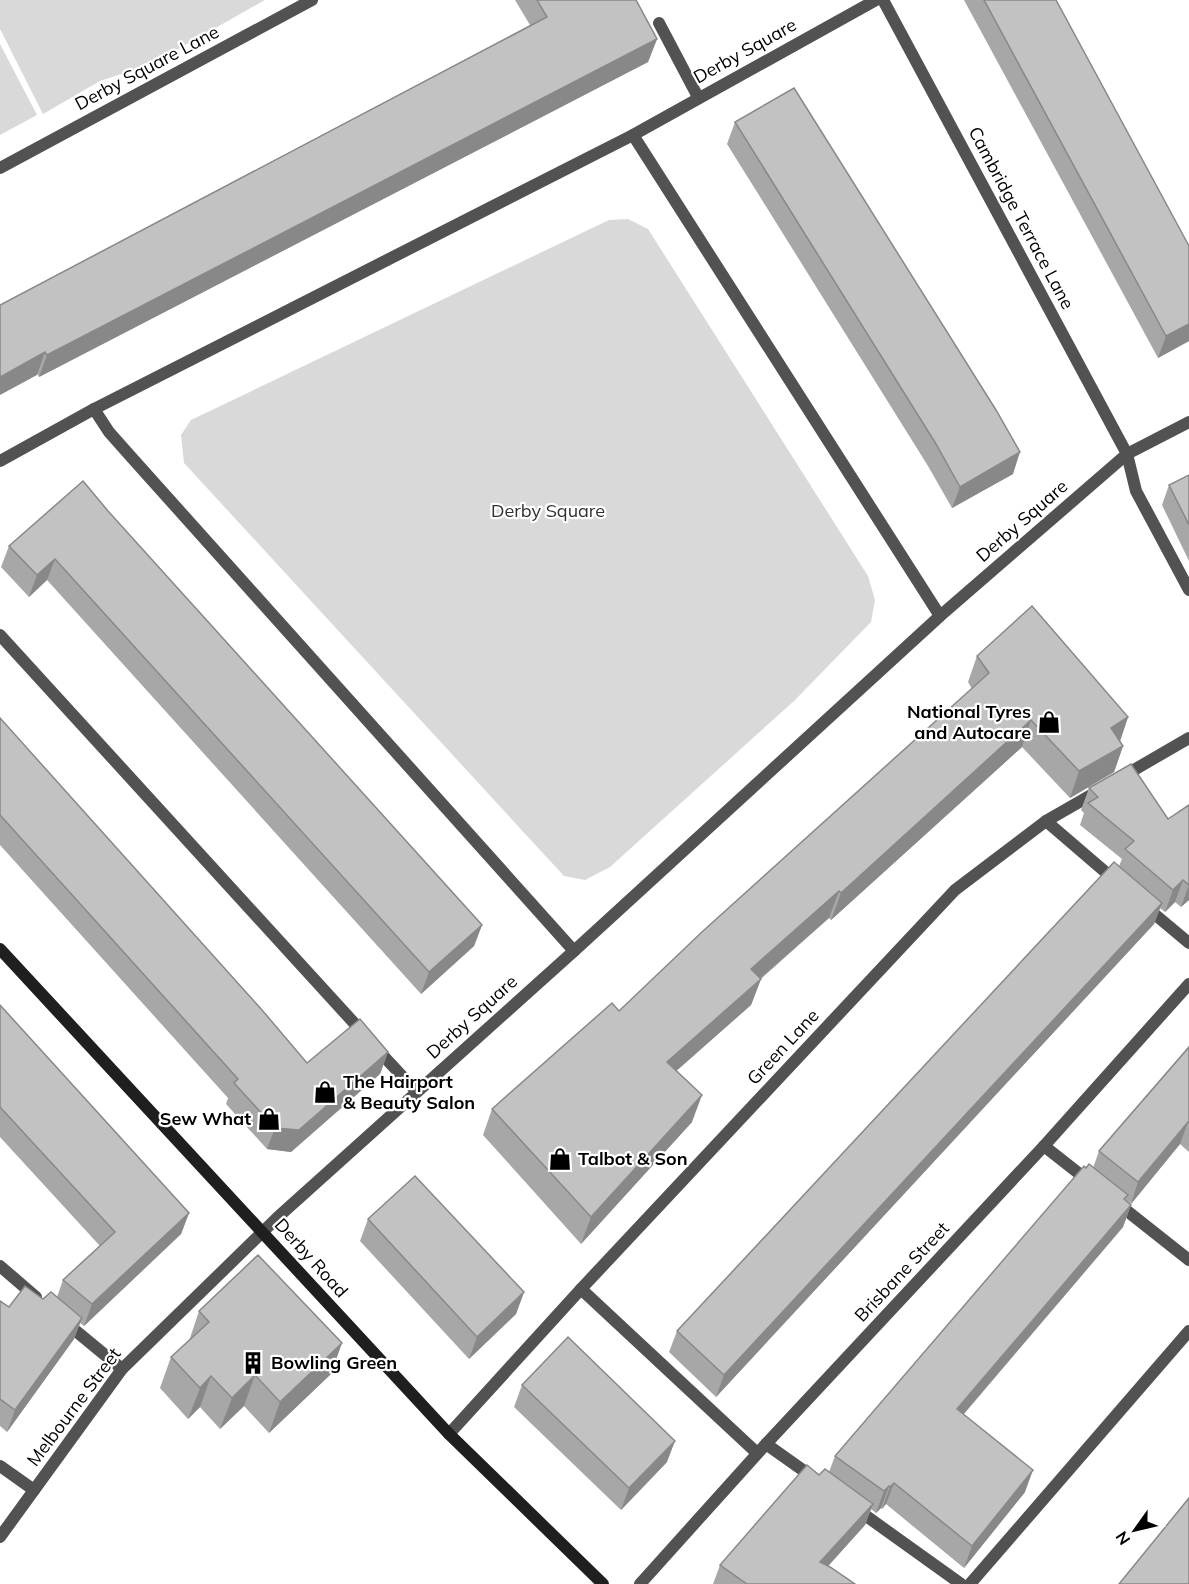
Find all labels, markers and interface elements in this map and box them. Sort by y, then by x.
street label: Derby Square [689,13,800,88]
street label: Derby Square Lane [71,20,223,115]
street label: Cambridge Terrace Lane [963,122,1079,313]
street label: Derby Square [971,475,1072,567]
park label: Derby Square [491,499,605,522]
place label: National Tyres and Autocare [907,700,1031,744]
shop icon: National Tyres and Autocare [1036,709,1062,735]
street label: Derby Square [422,970,522,1063]
street label: Green Lane [742,1004,824,1089]
place label: The Hairport & Beauty Salon [343,1070,475,1114]
shop icon: The Hairport & Beauty Salon [312,1079,338,1105]
shop icon: Sew What [256,1106,282,1132]
place label: Sew What [160,1107,251,1130]
shop icon: Talbot & Son [547,1146,573,1172]
place label: Talbot & Son [578,1147,688,1170]
street label: Derby Road [270,1213,353,1302]
street label: Brisbane Street [849,1217,954,1326]
street label: Melbourne Street [22,1343,126,1470]
building icon: Bowling Green [240,1350,266,1376]
place label: Bowling Green [271,1351,397,1374]
north arrow [1105,1500,1165,1560]
text: N [1111,1528,1134,1549]

